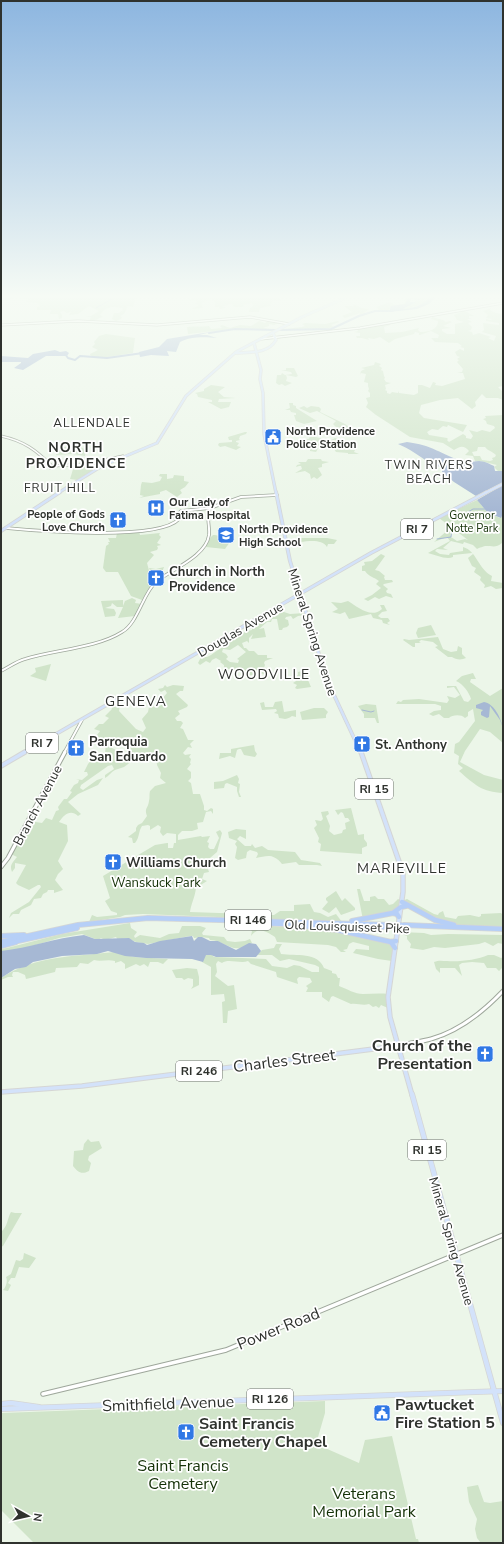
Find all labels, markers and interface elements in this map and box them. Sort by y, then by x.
district label: ALLENDALE [53,415,131,431]
place label: North Providence Police Station [286,424,375,452]
public building icon: North Providence Police Station [263,427,283,447]
district label: NORTH PROVIDENCE [26,438,126,473]
district label: TWIN RIVERS BEACH [385,457,473,487]
district label: FRUIT HILL [24,480,96,496]
place label: Our Lady of Fatima Hospital [169,495,250,523]
hospital icon: Our Lady of Fatima Hospital [146,498,166,518]
place label: People of Gods Love Church [27,507,105,535]
park label: Governor Notte Park [446,508,499,536]
church icon: People of Gods Love Church [108,510,128,530]
road number: RI 7 [401,519,433,539]
place label: North Providence High School [239,522,328,550]
school or university icon: North Providence High School [216,525,236,545]
place label: Church in North Providence [169,563,265,596]
street label: Mineral Spring Avenue [283,566,341,698]
church icon: Church in North Providence [146,568,166,588]
street label: Douglas Avenue [194,598,287,662]
district label: WOODVILLE [218,665,310,684]
district label: GENEVA [105,692,167,711]
road number: RI 7 [26,733,58,753]
place label: Parroquia San Eduardo [89,733,166,766]
church icon: St. Anthony [352,734,372,754]
place label: St. Anthony [375,736,447,754]
church icon: Parroquia San Eduardo [66,738,86,758]
street label: Branch Avenue [9,762,67,849]
road number: RI 15 [355,779,393,799]
church icon: Williams Church [103,852,123,872]
place label: Williams Church [126,854,226,872]
district label: MARIEVILLE [357,859,447,878]
park label: Wanskuck Park [111,874,201,892]
road number: RI 146 [225,910,271,930]
street label: Old Louisquisset Pike [284,916,410,938]
place label: Church of the Presentation [372,1035,472,1075]
street label: Charles Street [232,1044,337,1078]
church icon: Church of the Presentation [475,1044,495,1064]
road number: RI 246 [176,1061,222,1081]
road number: RI 15 [408,1140,446,1160]
street label: Mineral Spring Avenue [424,1175,478,1308]
street label: Power Road [234,1302,323,1356]
road number: RI 126 [247,1389,293,1409]
street label: Smithfield Avenue [102,1391,234,1417]
place label: Pawtucket Fire Station 5 [395,1394,495,1434]
public building icon: Pawtucket Fire Station 5 [372,1403,392,1423]
place label: Saint Francis Cemetery Chapel [199,1413,327,1453]
church icon: Saint Francis Cemetery Chapel [176,1422,196,1442]
park label: Saint Francis Cemetery [137,1455,229,1495]
park label: Veterans Memorial Park [312,1483,417,1523]
north arrow [8,1496,48,1536]
text: N [29,1512,45,1522]

